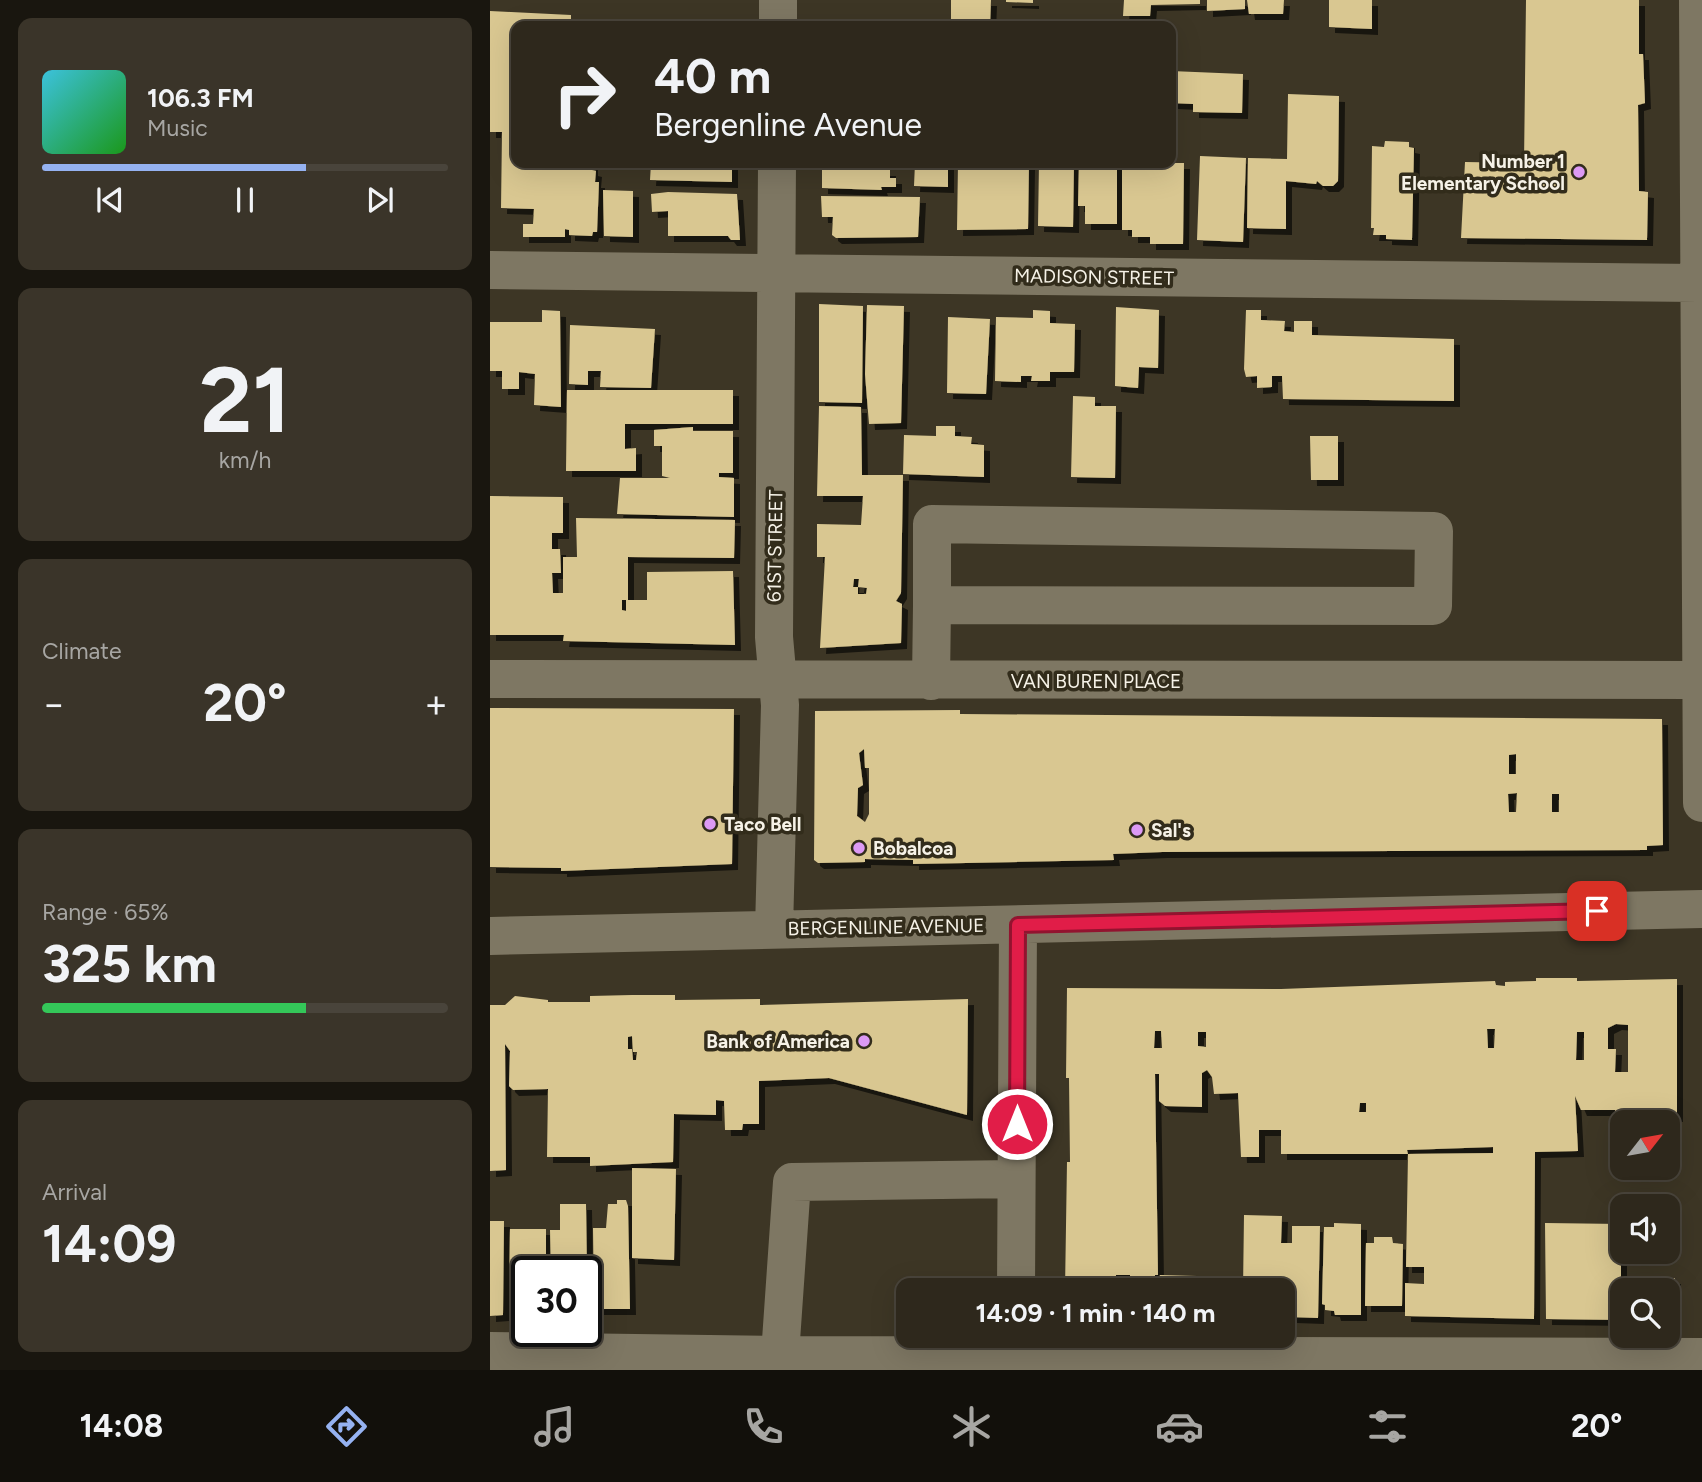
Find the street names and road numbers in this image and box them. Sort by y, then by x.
street label: MADISON STREET [1014,264,1175,290]
street label: 61ST STREET [763,489,787,602]
street label: VAN BUREN PLACE [1011,670,1181,693]
street label: BERGENLINE AVENUE [787,914,985,940]

